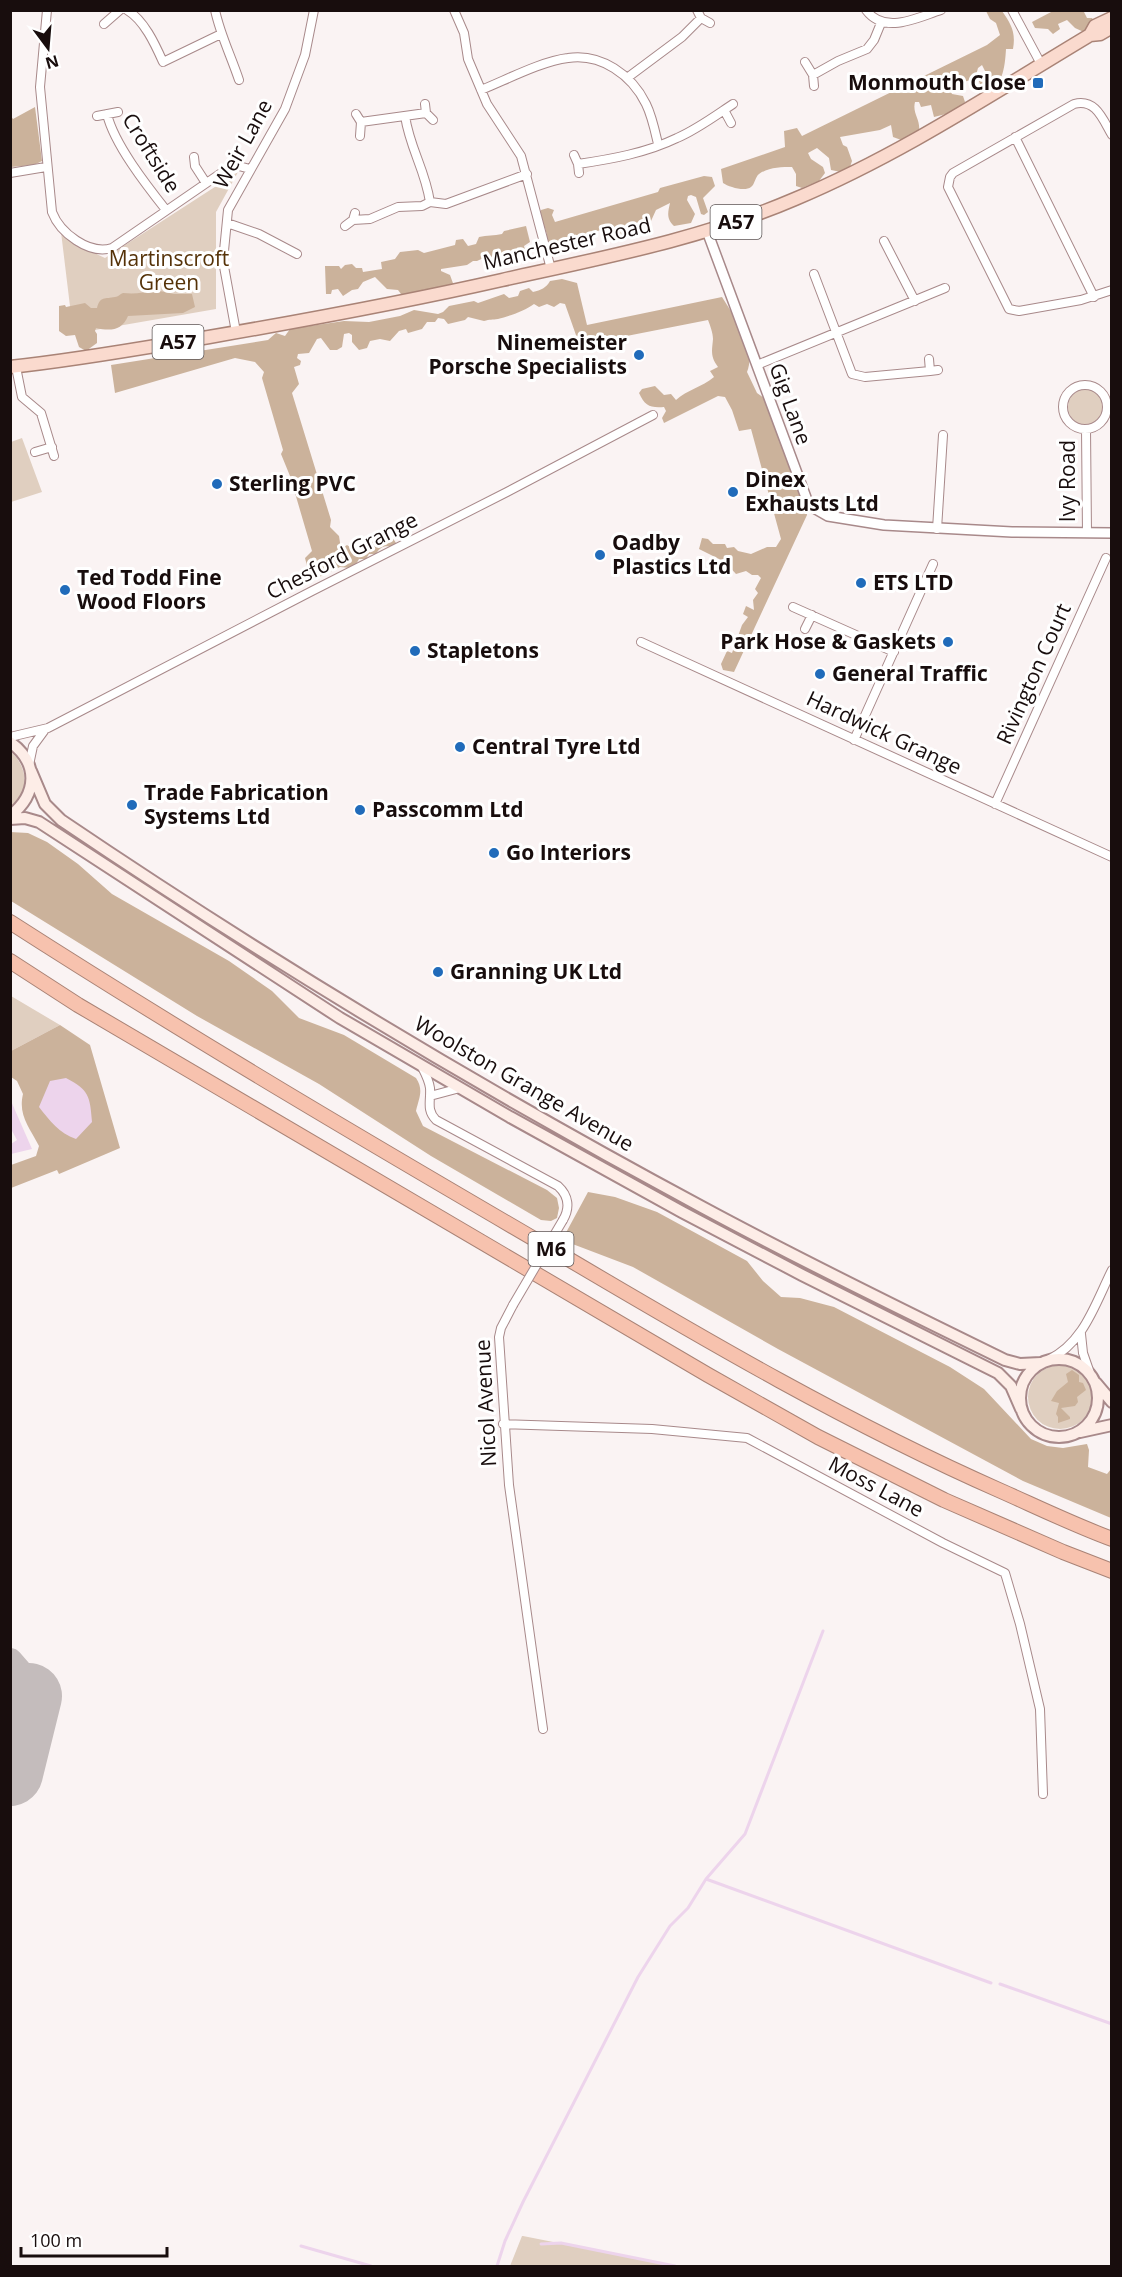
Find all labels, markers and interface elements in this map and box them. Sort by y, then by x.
north arrow [18,18,78,78]
text: N [43,50,61,75]
place label: Monmouth Close [848,68,1026,96]
marker: Monmouth Close [1031,76,1045,90]
street label: Weir Lane [206,94,278,193]
street label: Croftside [116,107,187,198]
road number: A57 [710,205,762,239]
street label: Manchester Road [480,210,654,276]
park label: Martinscroft Green [109,244,229,296]
road number: A57 [152,325,204,359]
place label: Ninemeister Porsche Specialists [428,328,627,380]
marker: Ninemeister Porsche Specialists [632,348,646,362]
street label: Gig Lane [763,359,819,448]
street label: Ivy Road [1053,440,1081,522]
place label: Dinex Exhausts Ltd [745,465,879,517]
place label: Sterling PVC [229,469,356,497]
marker: Sterling PVC [210,477,224,491]
marker: Dinex Exhausts Ltd [726,485,740,499]
street label: Chesford Grange [261,505,422,605]
place label: Oadby Plastics Ltd [612,528,731,580]
marker: Oadby Plastics Ltd [593,548,607,562]
place label: Ted Todd Fine Wood Floors [77,563,222,615]
place label: ETS LTD [873,568,954,596]
marker: ETS LTD [854,576,868,590]
marker: Ted Todd Fine Wood Floors [58,583,72,597]
street label: Rivington Court [989,599,1077,749]
place label: Park Hose & Gaskets [720,627,936,655]
marker: Park Hose & Gaskets [941,635,955,649]
place label: Stapletons [427,636,539,664]
marker: Stapletons [408,644,422,658]
place label: General Traffic [832,659,988,687]
marker: General Traffic [813,667,827,681]
street label: Hardwick Grange [802,684,967,780]
place label: Central Tyre Ltd [472,732,641,760]
marker: Central Tyre Ltd [453,740,467,754]
place label: Trade Fabrication Systems Ltd [144,778,329,830]
place label: Passcomm Ltd [372,795,524,823]
marker: Trade Fabrication Systems Ltd [125,798,139,812]
marker: Passcomm Ltd [353,803,367,817]
place label: Go Interiors [506,838,631,866]
marker: Go Interiors [487,846,501,860]
place label: Granning UK Ltd [450,957,622,985]
marker: Granning UK Ltd [431,965,445,979]
street label: Woolston Grange Avenue [410,1009,639,1157]
road number: M6 [528,1232,574,1266]
street label: Nicol Avenue [468,1339,502,1468]
street label: Moss Lane [824,1449,929,1523]
scale bar [21,2220,166,2258]
text: 100 m [30,2228,82,2252]

